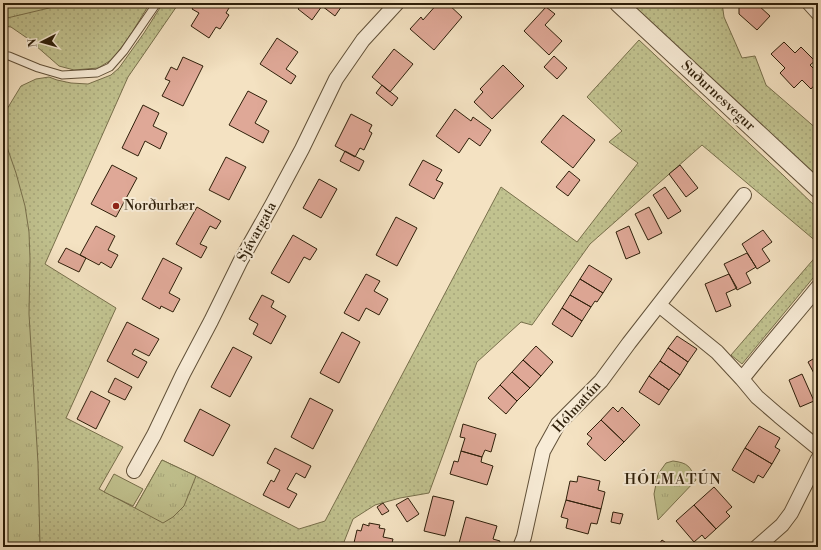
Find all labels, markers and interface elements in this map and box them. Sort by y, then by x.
north arrow [22,22,62,62]
text: N [26,38,40,48]
street label: Suðurnesvegur [677,57,759,135]
place label: Norðurbær [124,197,195,215]
street label: Sjávargata [233,198,281,265]
marker: Norðurbær [111,201,121,211]
street label: Hólmatún [549,377,605,437]
district label: HÓLMATÚN [624,469,722,489]

